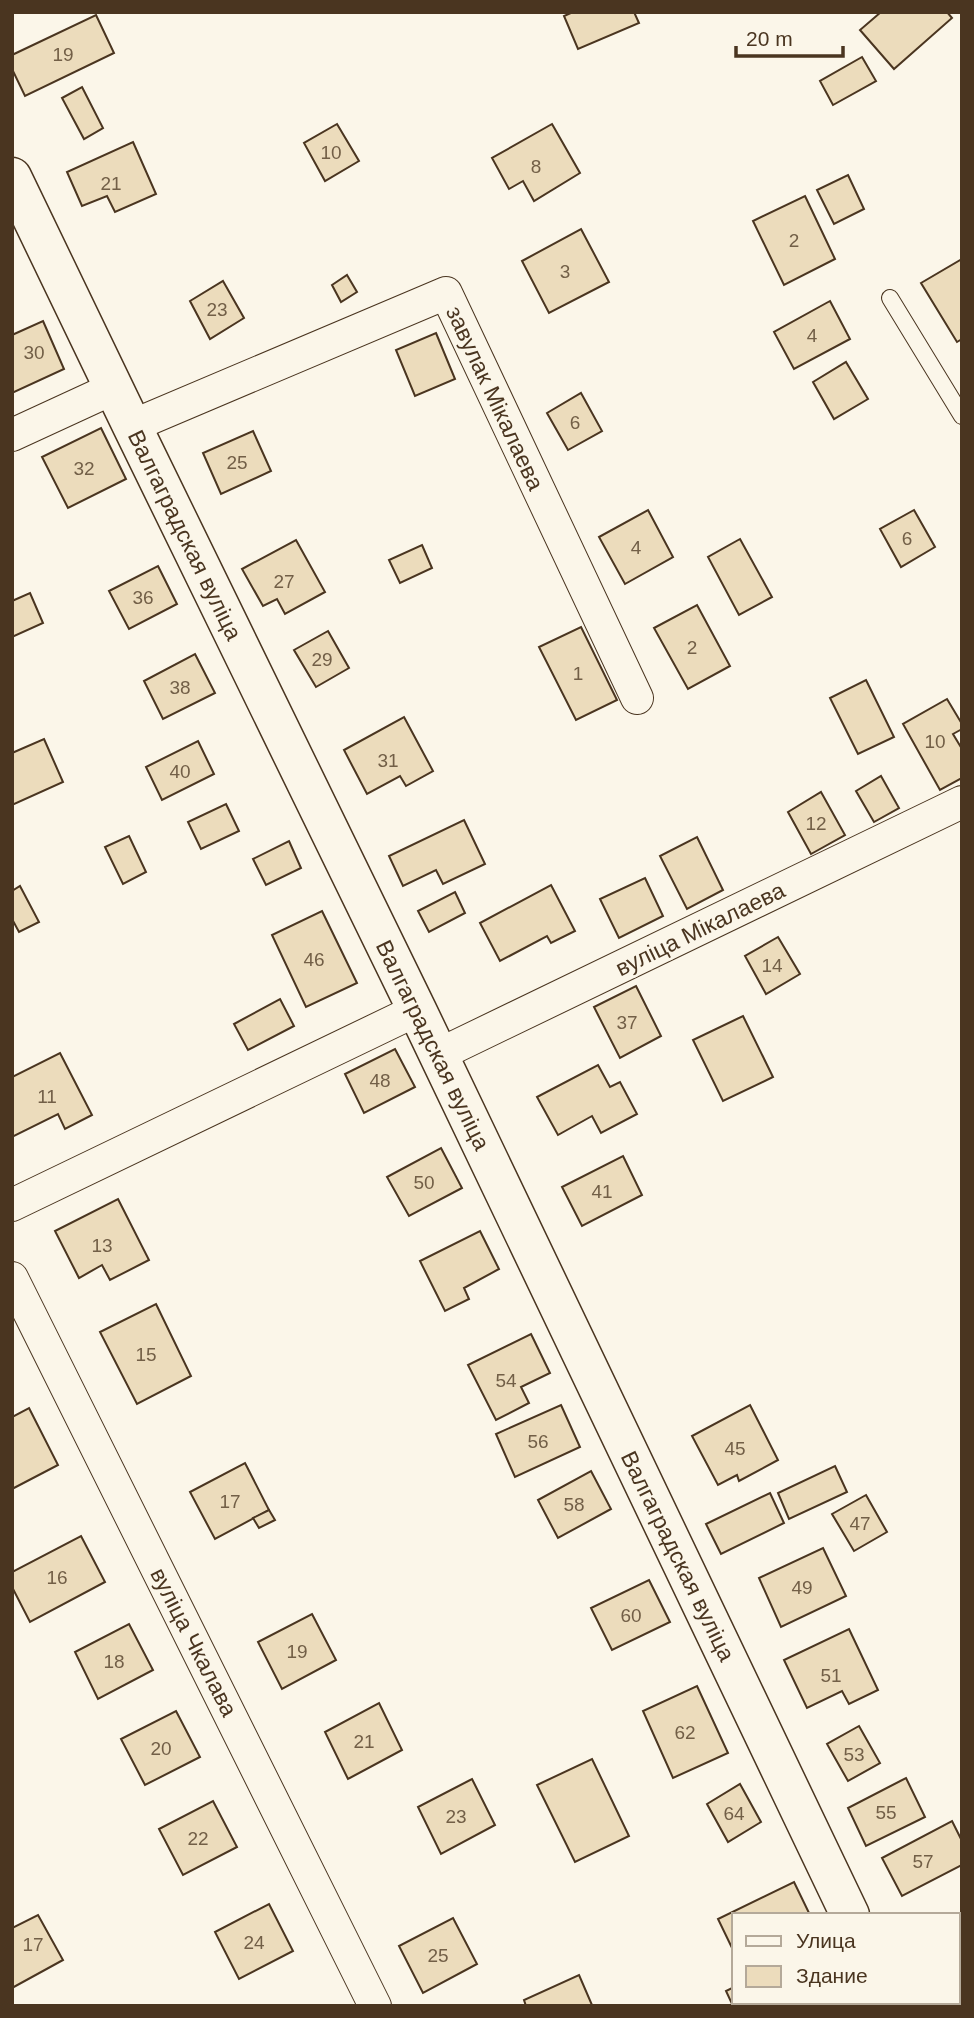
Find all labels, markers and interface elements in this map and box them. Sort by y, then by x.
scale bar [736,14,843,58]
text: 20 m [746,27,793,50]
house number: 19 [52,44,74,65]
house number: 10 [320,142,342,163]
house number: 8 [531,156,541,177]
house number: 21 [100,173,122,194]
house number: 2 [789,230,799,251]
house number: 3 [560,261,570,282]
house number: 23 [206,299,228,320]
street label: завулак Мікалаева [441,302,549,494]
house number: 4 [807,325,818,346]
house number: 30 [23,342,45,363]
house number: 6 [570,412,580,433]
street label: Валгаградская вуліца [123,426,247,644]
house number: 25 [226,452,248,473]
house number: 32 [73,458,95,479]
house number: 6 [902,528,912,549]
house number: 4 [631,537,642,558]
house number: 27 [273,571,295,592]
house number: 36 [132,587,154,608]
house number: 2 [687,637,697,658]
house number: 29 [311,649,333,670]
house number: 1 [573,663,583,684]
house number: 38 [169,677,191,698]
house number: 10 [924,731,946,752]
house number: 31 [377,750,399,771]
house number: 40 [169,761,191,782]
house number: 12 [805,813,827,834]
street label: вуліца Мікалаева [611,877,789,981]
street label: Валгаградская вуліца [371,936,495,1154]
house number: 46 [303,949,325,970]
house number: 14 [761,955,783,976]
house number: 37 [616,1012,638,1033]
house number: 48 [369,1070,391,1091]
house number: 11 [37,1086,57,1107]
house number: 50 [413,1172,435,1193]
house number: 41 [591,1181,613,1202]
house number: 13 [91,1235,113,1256]
house number: 15 [135,1344,157,1365]
house number: 54 [495,1370,517,1391]
house number: 56 [527,1431,549,1452]
house number: 45 [724,1438,746,1459]
street label: Валгаградская вуліца [616,1447,740,1665]
house number: 17 [219,1491,241,1512]
house number: 58 [563,1494,585,1515]
house number: 47 [849,1513,871,1534]
street label: вуліца Чкалава [145,1563,243,1721]
house number: 16 [46,1567,68,1588]
house number: 49 [791,1577,813,1598]
house number: 60 [620,1605,642,1626]
house number: 19 [286,1641,308,1662]
house number: 18 [103,1651,125,1672]
house number: 51 [820,1665,842,1686]
house number: 62 [674,1722,696,1743]
house number: 21 [353,1731,375,1752]
house number: 20 [150,1738,172,1759]
house number: 53 [843,1744,865,1765]
house number: 55 [875,1802,897,1823]
house number: 64 [723,1803,745,1824]
house number: 23 [445,1806,467,1827]
house number: 22 [187,1828,209,1849]
house number: 57 [912,1851,934,1872]
legend [732,1913,960,2004]
text: Улица [796,1929,856,1952]
house number: 24 [243,1932,265,1953]
house number: 17 [22,1934,44,1955]
house number: 25 [427,1945,449,1966]
text: Здание [796,1964,868,1987]

